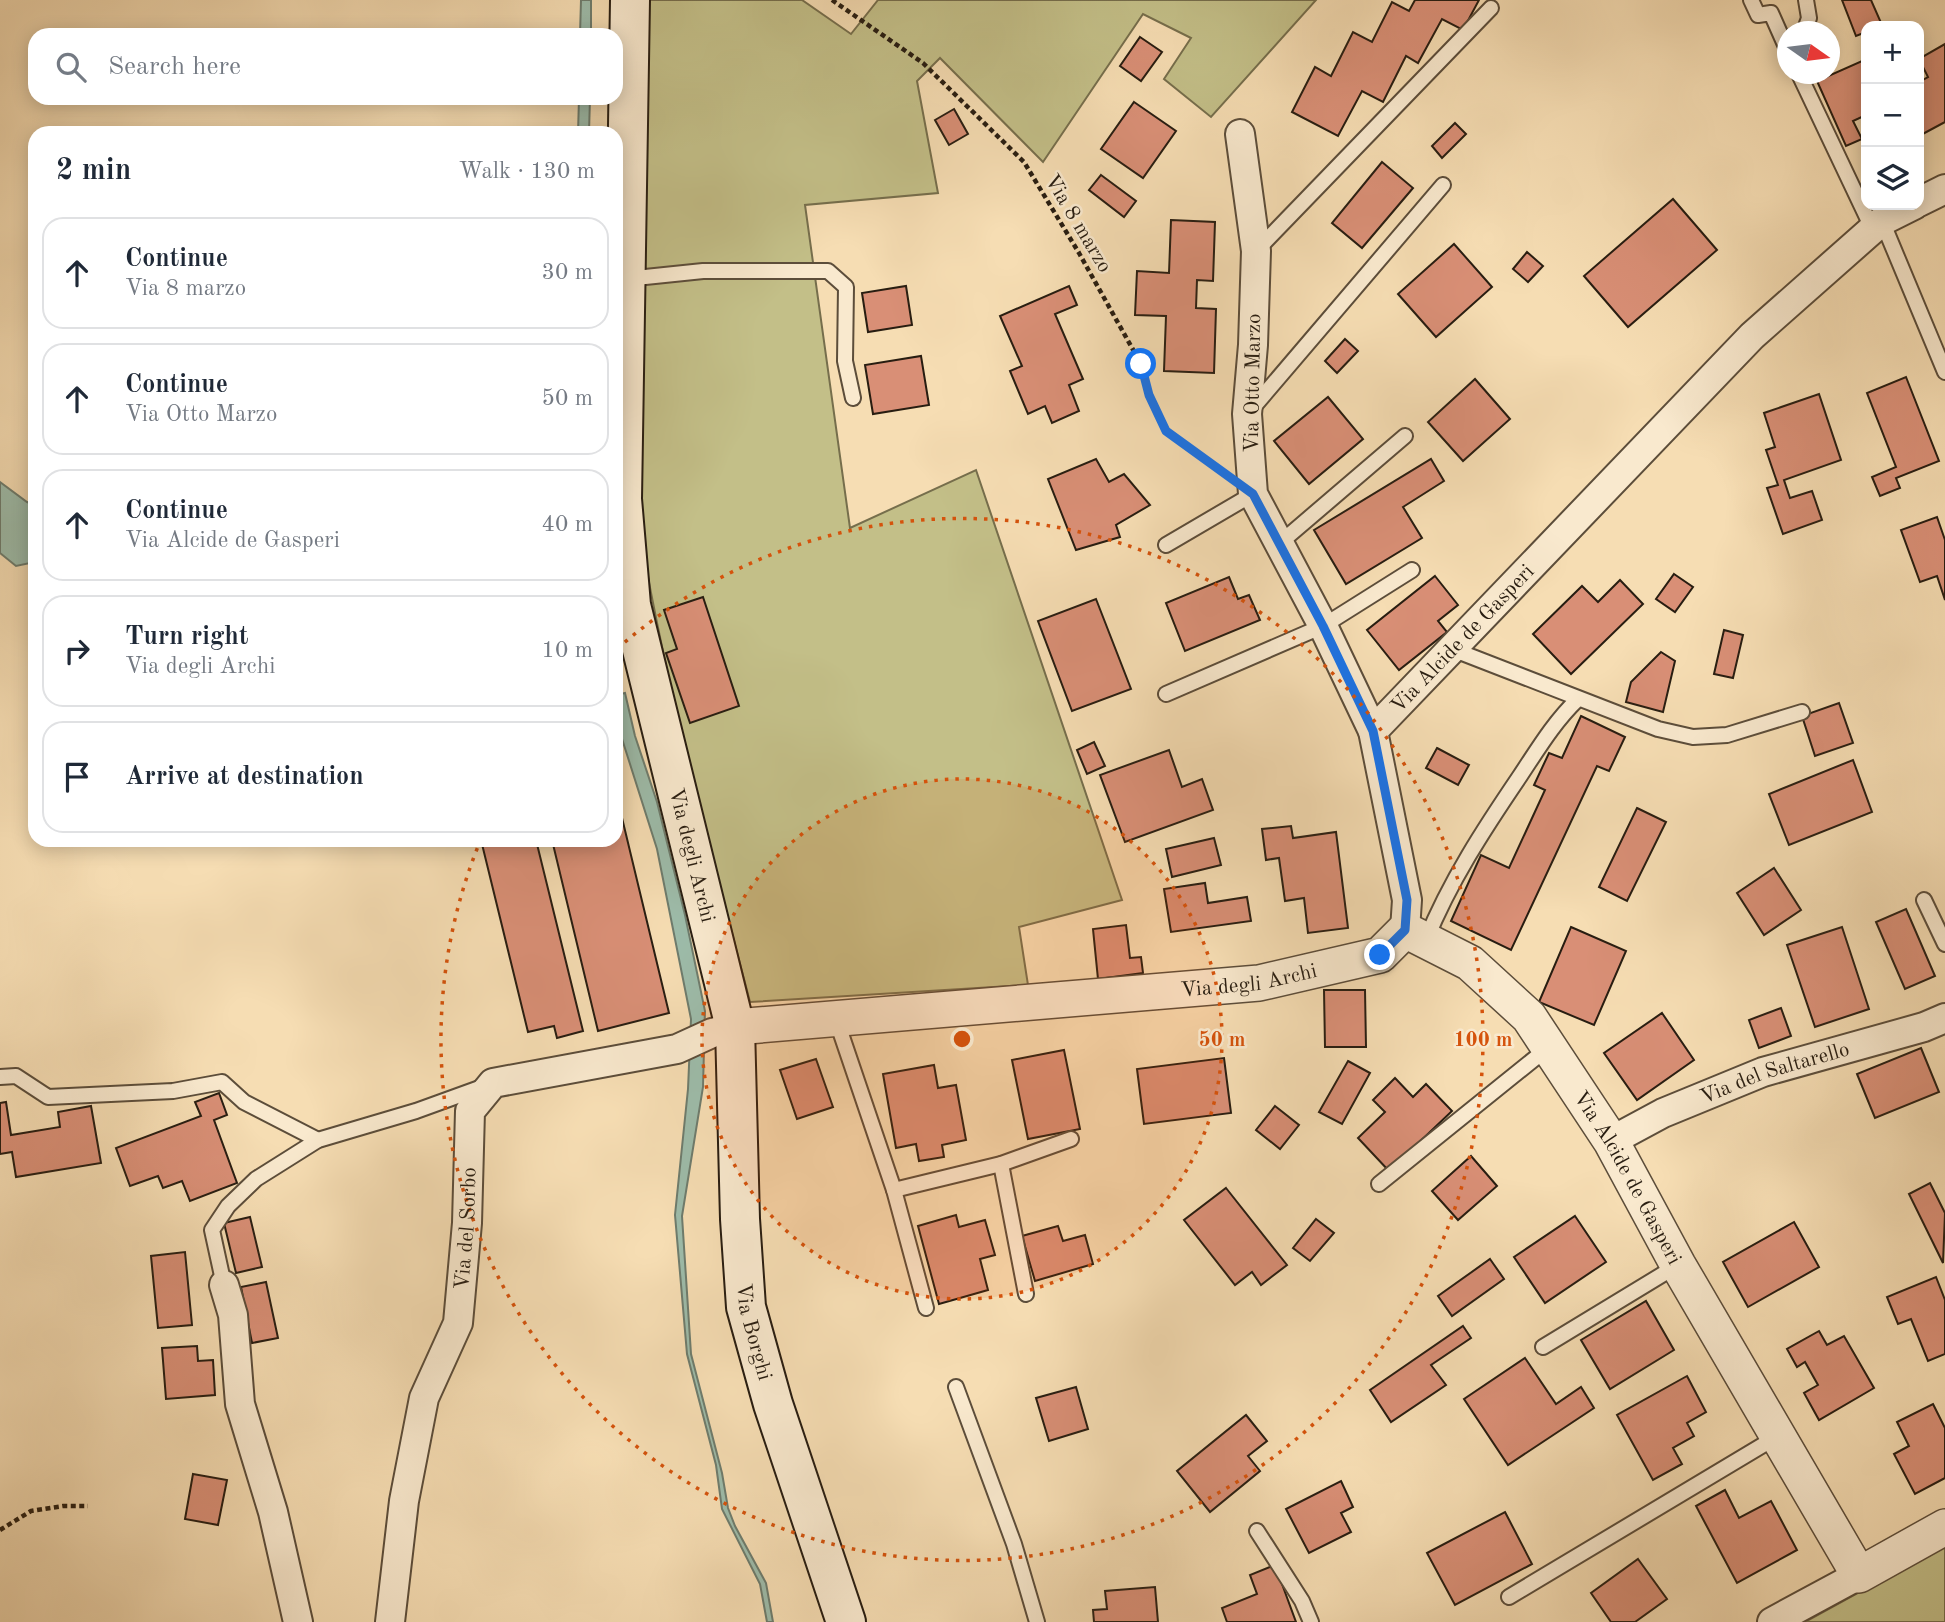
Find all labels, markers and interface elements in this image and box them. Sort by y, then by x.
north arrow [1777,21,1840,84]
map controls [1861,21,1924,210]
button: + [1861,21,1924,84]
search box [28,28,623,105]
icon: search [52,48,90,86]
text: Search here [108,54,241,80]
button: − [1861,84,1924,147]
button: layers [1861,147,1924,210]
text: 2 min [56,156,131,186]
text: Walk · 130 m [459,160,595,183]
street label: Via 8 marzo [1040,171,1115,277]
text: Continue [125,246,228,272]
icon: ahead [58,254,96,292]
text: 30 m [542,261,593,284]
text: Via 8 marzo [125,277,246,300]
street label: Via Otto Marzo [1242,313,1265,453]
route start [1125,348,1156,379]
text: Continue [125,372,228,398]
icon: ahead [58,380,96,418]
text: 50 m [542,387,593,410]
text: Via Otto Marzo [125,403,277,426]
text: Continue [125,498,228,524]
icon: ahead [58,506,96,544]
text: 40 m [542,513,593,536]
text: Via Alcide de Gasperi [125,529,340,552]
street label: Via Alcide de Gasperi [1388,561,1539,717]
text: Turn right [125,624,248,650]
icon: right [58,632,96,670]
text: 10 m [542,639,593,662]
text: Via degli Archi [125,655,275,678]
icon: arrive [58,758,96,796]
text: Arrive at destination [125,764,364,790]
street label: Via degli Archi [665,786,718,925]
route end [1364,939,1395,970]
street label: Via degli Archi [1180,961,1319,1002]
centre of rings [950,1027,974,1051]
text: 50 m [1198,1030,1246,1051]
text: 100 m [1453,1030,1513,1051]
street label: Via del Saltarello [1697,1039,1852,1109]
street label: Via Alcide de Gasperi [1569,1088,1685,1268]
street label: Via del Sorbo [452,1167,480,1291]
street label: Via Borghi [732,1282,775,1383]

